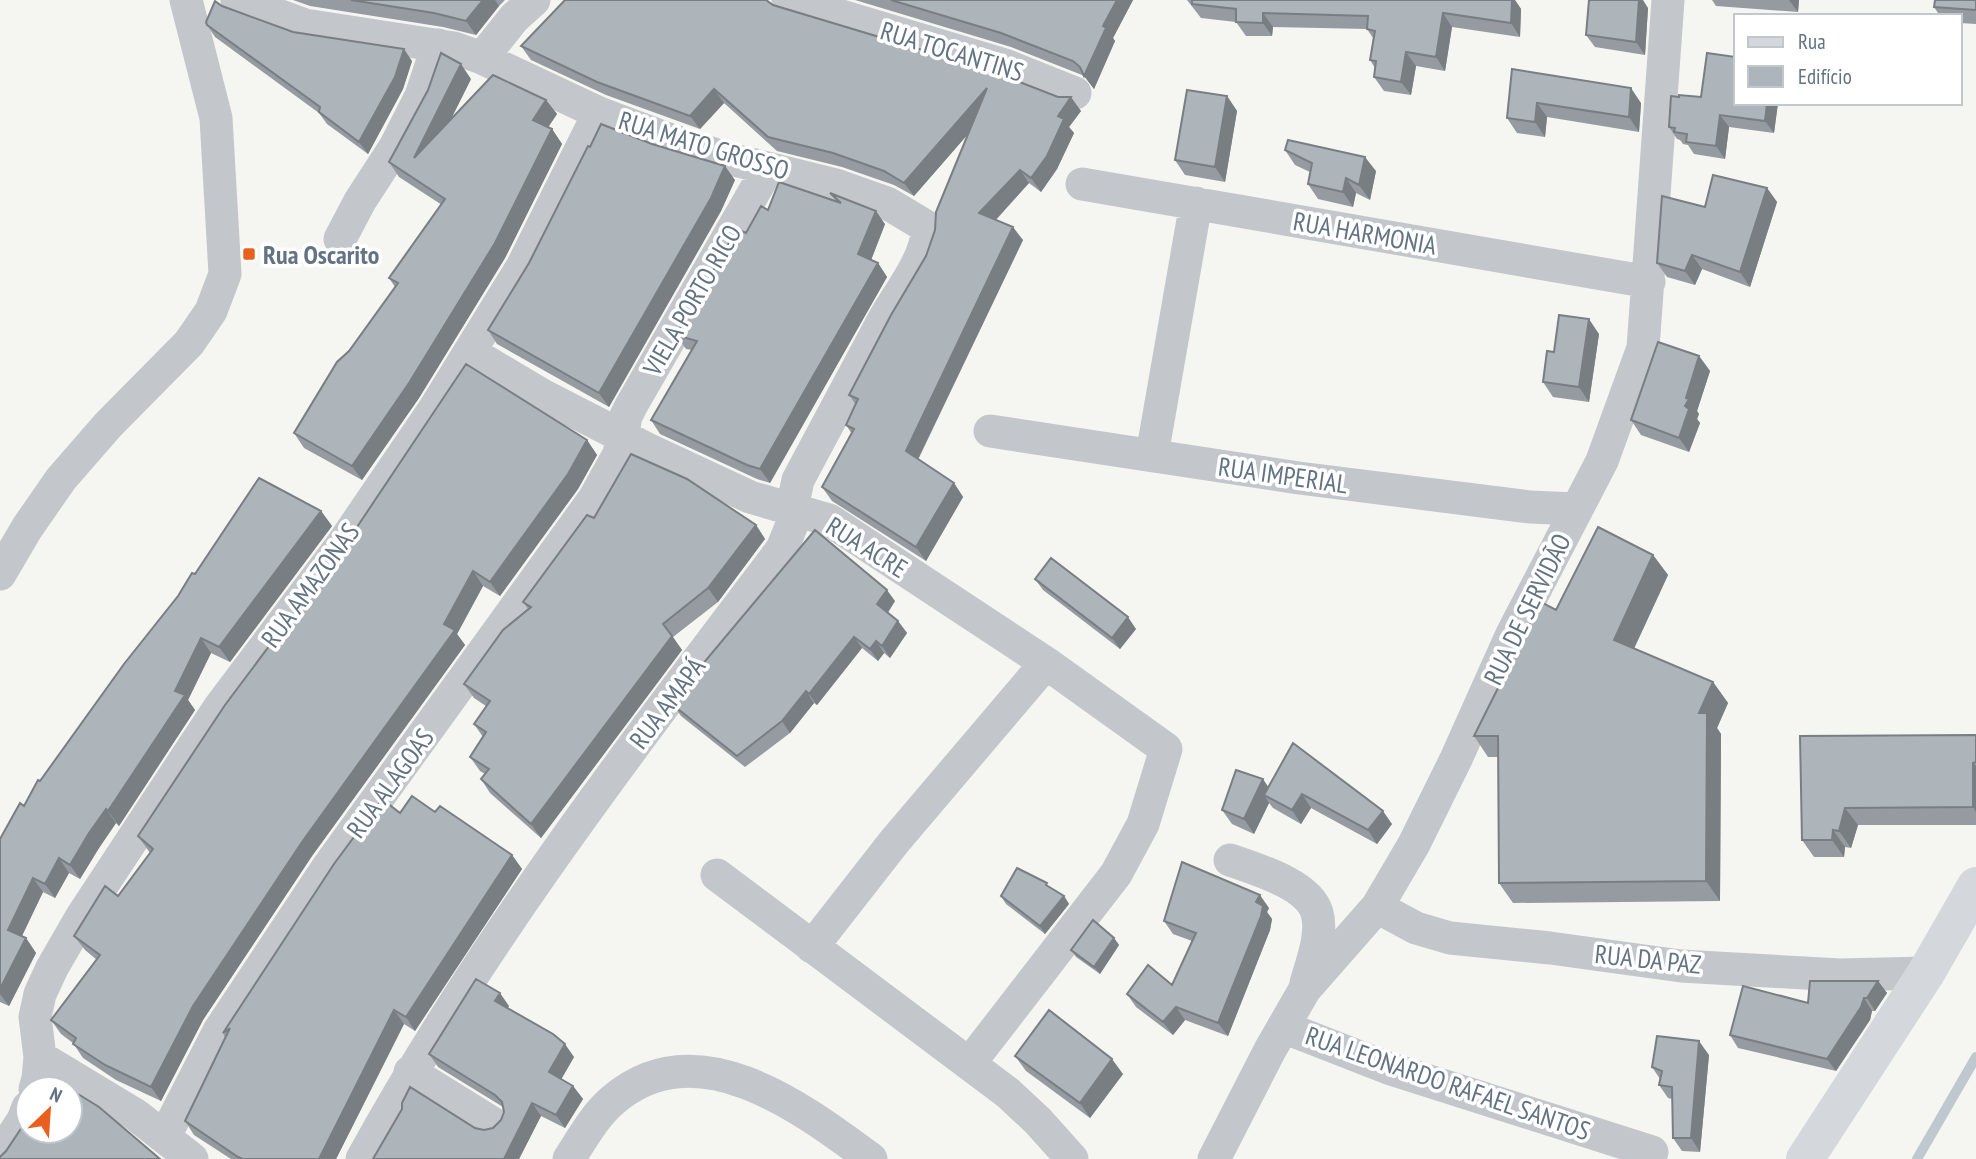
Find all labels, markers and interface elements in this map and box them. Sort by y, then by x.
street label: RUA TOCANTINS [877,14,1027,88]
legend [1734,14,1962,105]
text: Rua [1798,28,1826,55]
text: Edifício [1798,63,1852,90]
street label: RUA MATO GROSSO [615,103,793,187]
street label: RUA HARMONIA [1291,204,1440,262]
street label: VIELA PORTO RICO [635,219,748,382]
place label: Rua Oscarito [263,238,379,271]
marker: Rua Oscarito [241,246,257,262]
street label: RUA IMPERIAL [1216,450,1350,500]
street label: RUA ACRE [820,509,914,585]
street label: RUA AMAZONAS [254,516,366,654]
street label: RUA DE SERVIDÃO [1476,528,1578,690]
street label: RUA AMAPÁ [622,650,713,755]
street label: RUA ALAGOAS [339,722,441,844]
street label: RUA DA PAZ [1593,937,1703,981]
street label: RUA LEONARDO RAFAEL SANTOS [1301,1019,1595,1147]
north arrow [14,1075,84,1145]
text: N [46,1082,66,1108]

